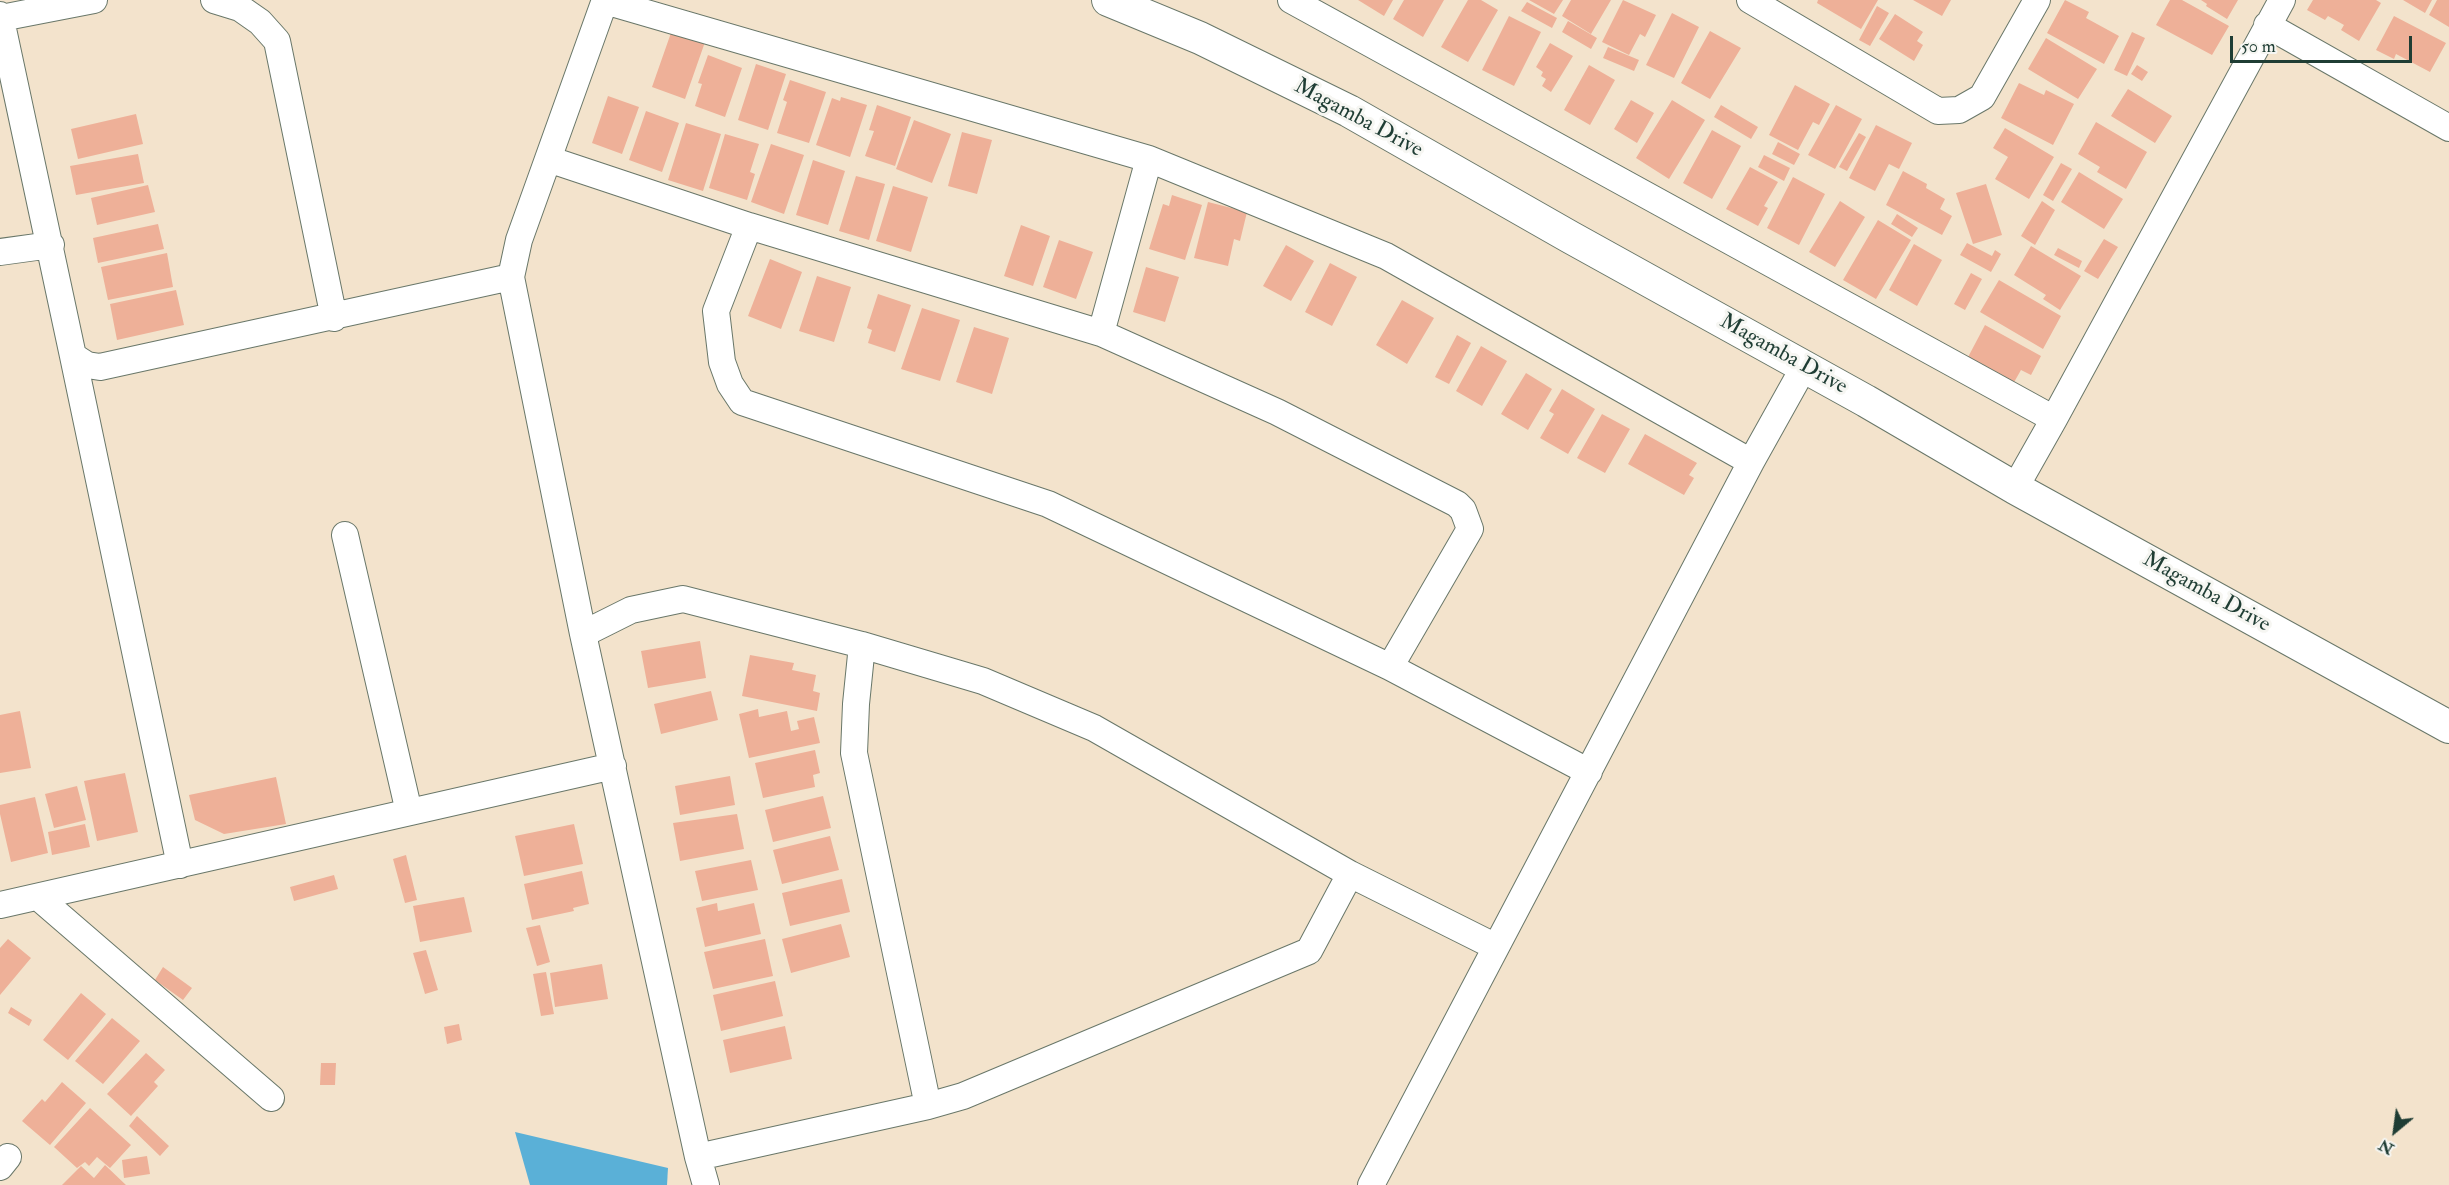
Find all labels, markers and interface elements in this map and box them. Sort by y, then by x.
scale bar [2233,24,2414,62]
text: 50 m [2241,35,2276,58]
street label: Magamba Drive [1289,74,1427,164]
street label: Magamba Drive [1715,309,1851,401]
street label: Magamba Drive [2138,547,2274,639]
north arrow [2365,1101,2425,1161]
text: N [2375,1135,2397,1159]

